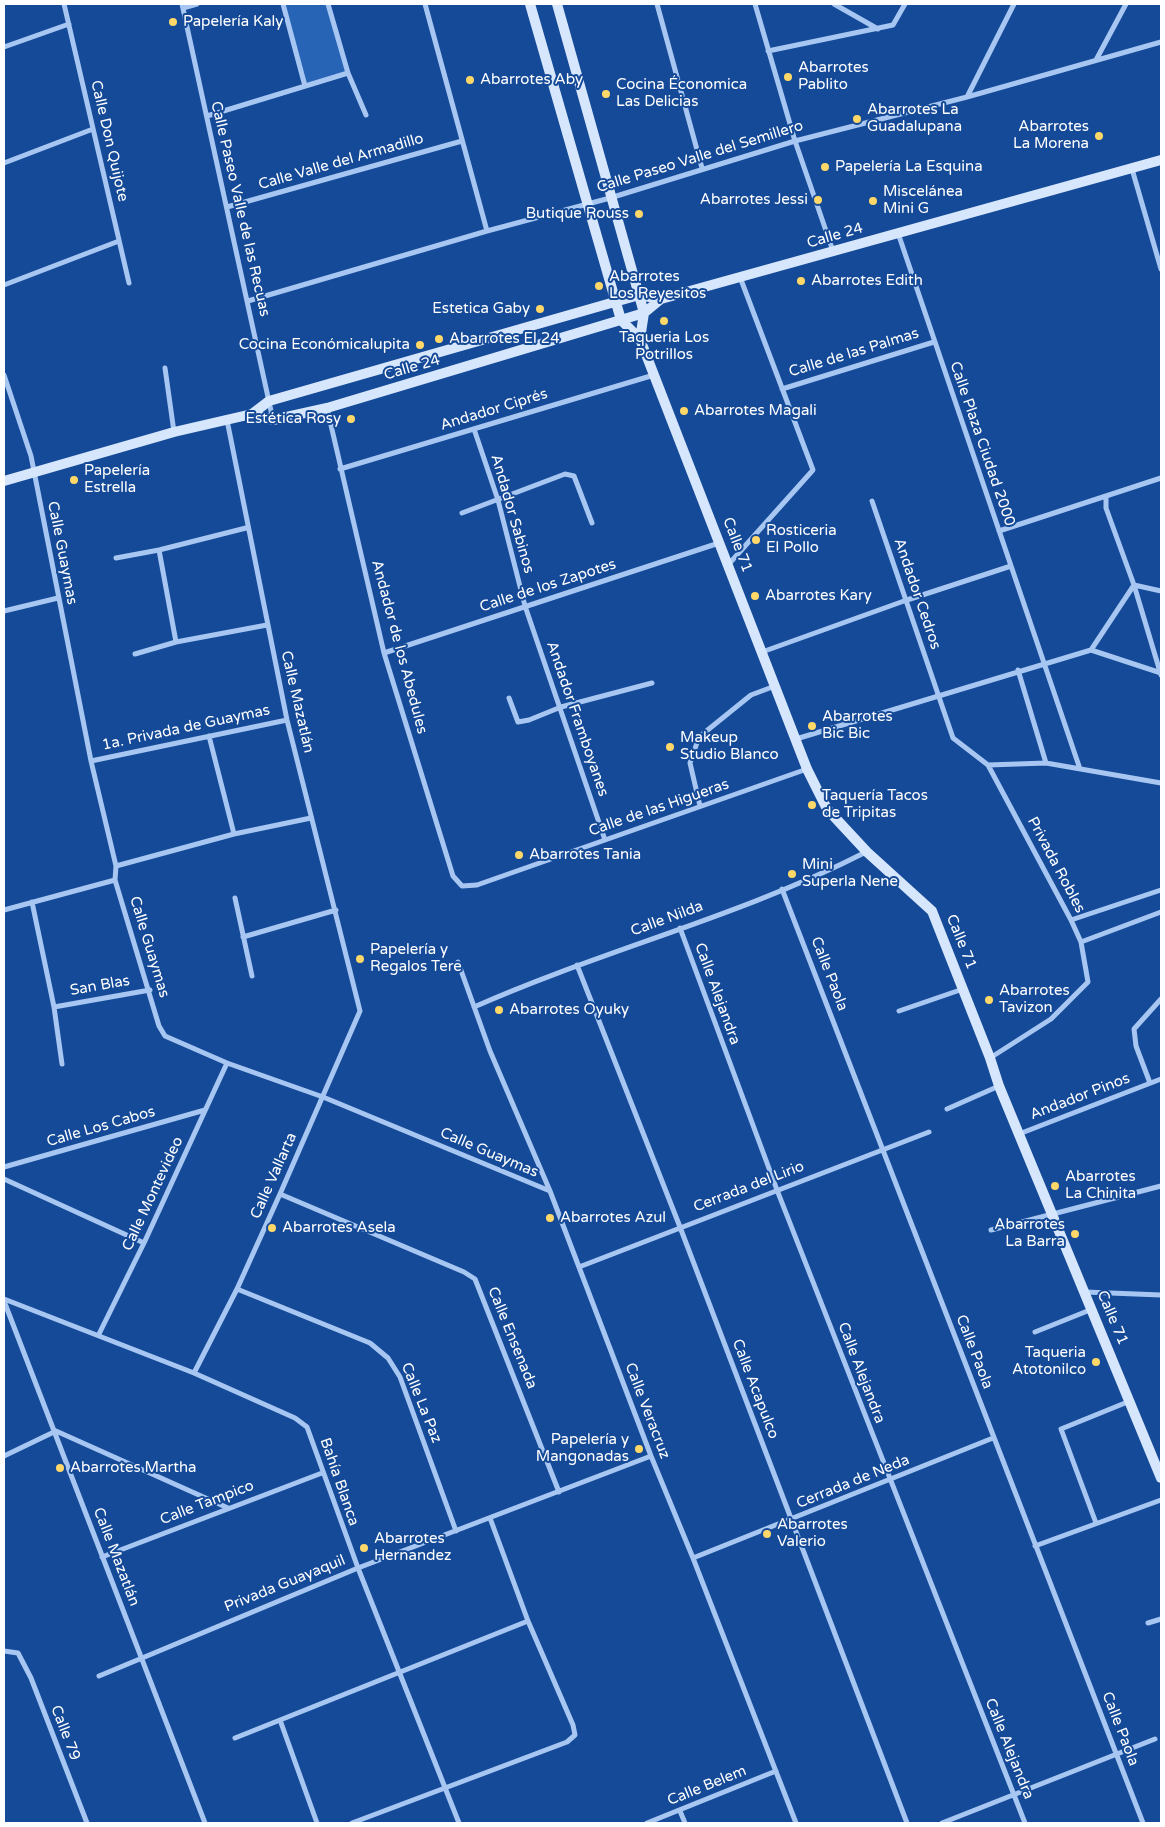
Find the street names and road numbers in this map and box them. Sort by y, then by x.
street label: Calle Don Quijote [86,79,132,203]
street label: Calle Paseo Valle de las Recuas [206,100,274,318]
street label: Calle Paseo Valle del Semillero [595,117,805,197]
street label: Calle Valle del Armadillo [256,130,426,194]
street label: Calle 24 [805,219,865,253]
street label: Calle de las Palmas [787,325,921,381]
street label: Calle 24 [382,351,442,385]
street label: Calle Plaza Ciudad 2000 [945,359,1019,529]
street label: Andador Ciprés [438,385,550,435]
street label: Andador Sabinos [486,453,538,575]
street label: Calle Guaymas [43,500,81,606]
street label: Calle 71 [718,515,756,575]
street label: Andador Cedros [890,536,944,652]
street label: Calle de los Zapotes [478,555,618,617]
street label: Andador de los Abedules [367,558,431,736]
street label: Andador Framboyanes [542,639,612,799]
street label: Calle Mazatlán [276,649,318,755]
street label: 1a. Privada de Guaymas [100,701,272,755]
street label: Calle de las Higueras [586,776,732,840]
street label: Privada Robles [1023,814,1089,916]
street label: Calle Guaymas [125,894,173,1000]
street label: Calle Nilda [628,898,706,940]
street label: Calle 71 [942,912,980,972]
street label: Calle Paola [807,934,851,1014]
street label: Calle Alejandra [690,941,744,1047]
street label: San Blas [69,972,131,1000]
street label: Andador Pinos [1028,1070,1132,1124]
street label: Calle Los Cabos [45,1103,157,1151]
street label: Calle Guaymas [437,1124,541,1182]
street label: Calle Vallarta [247,1130,301,1222]
street label: Calle Montevideo [119,1134,187,1254]
street label: Cerrada del Lirio [691,1158,807,1216]
street label: Calle Ensenada [483,1284,541,1392]
street label: Calle 71 [1092,1288,1132,1348]
street label: Calle Paola [952,1312,996,1392]
street label: Calle Alejandra [833,1320,889,1426]
street label: Calle Acapulco [728,1337,782,1441]
street label: Calle La Paz [397,1360,445,1446]
street label: Calle Veracruz [620,1360,674,1462]
street label: Bahía Blanca [316,1436,362,1528]
street label: Cerrada de Neda [794,1451,912,1513]
street label: Calle Tampico [158,1477,256,1529]
street label: Calle Mazatlán [89,1505,143,1609]
street label: Privada Guayaquil [222,1552,348,1616]
street label: Calle Paola [1098,1689,1142,1769]
street label: Calle Alejandra [981,1696,1037,1802]
street label: Calle 79 [46,1703,84,1763]
street label: Calle Belem [665,1762,749,1810]

